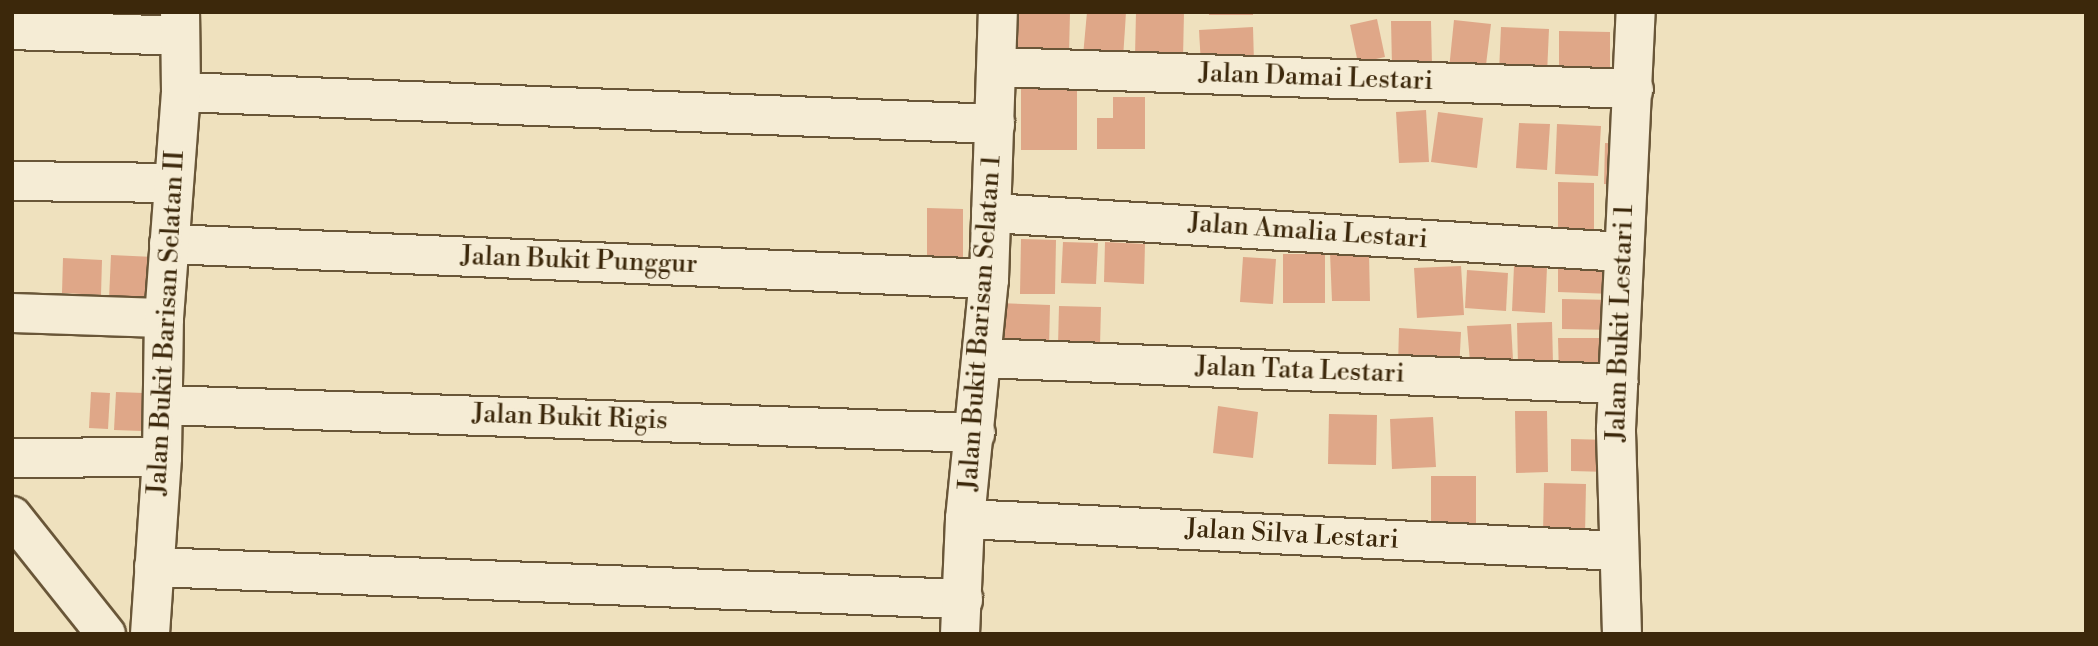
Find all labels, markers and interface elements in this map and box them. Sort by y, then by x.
street label: Jalan Damai Lestari [1198,58,1434,98]
street label: Jalan Bukit Barisan Selatan II [142,150,192,496]
street label: Jalan Bukit Barisan Selatan 1 [954,154,1008,492]
street label: Jalan Bukit Lestari 1 [1601,204,1641,442]
street label: Jalan Amalia Lestari [1187,208,1429,256]
street label: Jalan Bukit Punggur [460,241,698,281]
street label: Jalan Tata Lestari [1195,352,1405,390]
street label: Jalan Bukit Rigis [472,399,668,437]
street label: Jalan Silva Lestari [1184,514,1400,556]

